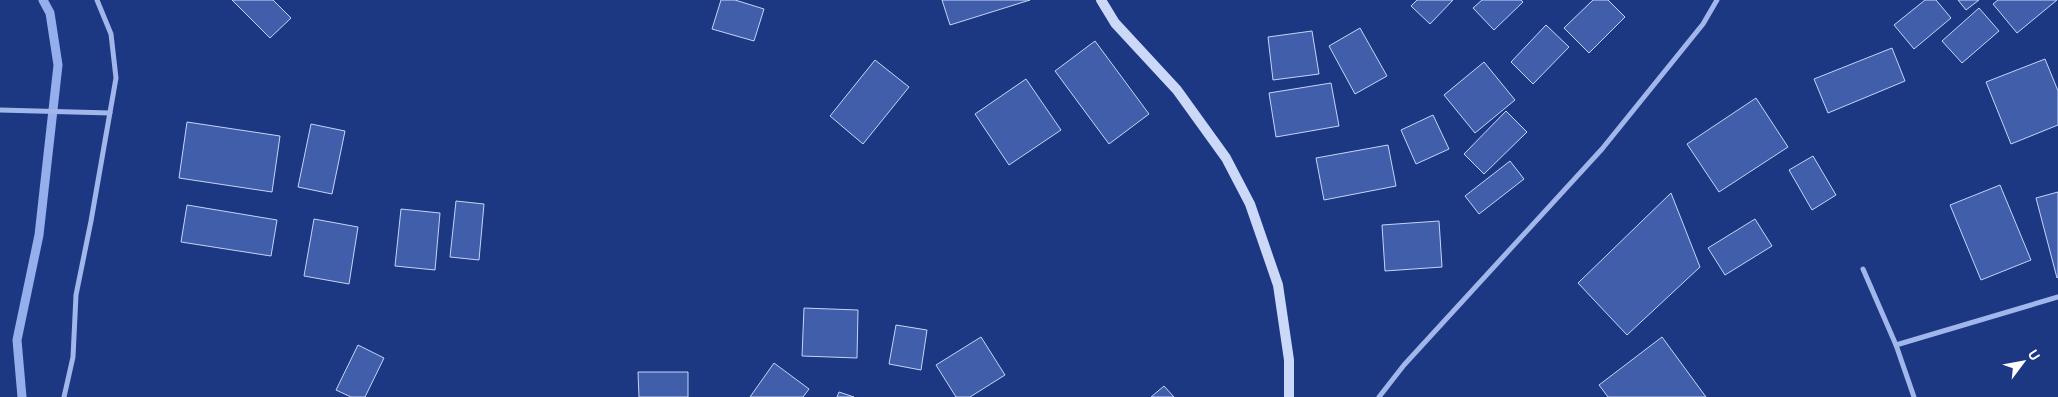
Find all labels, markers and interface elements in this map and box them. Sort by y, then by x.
north arrow [1998,337,2048,387]
text: U [2025,347,2043,364]

